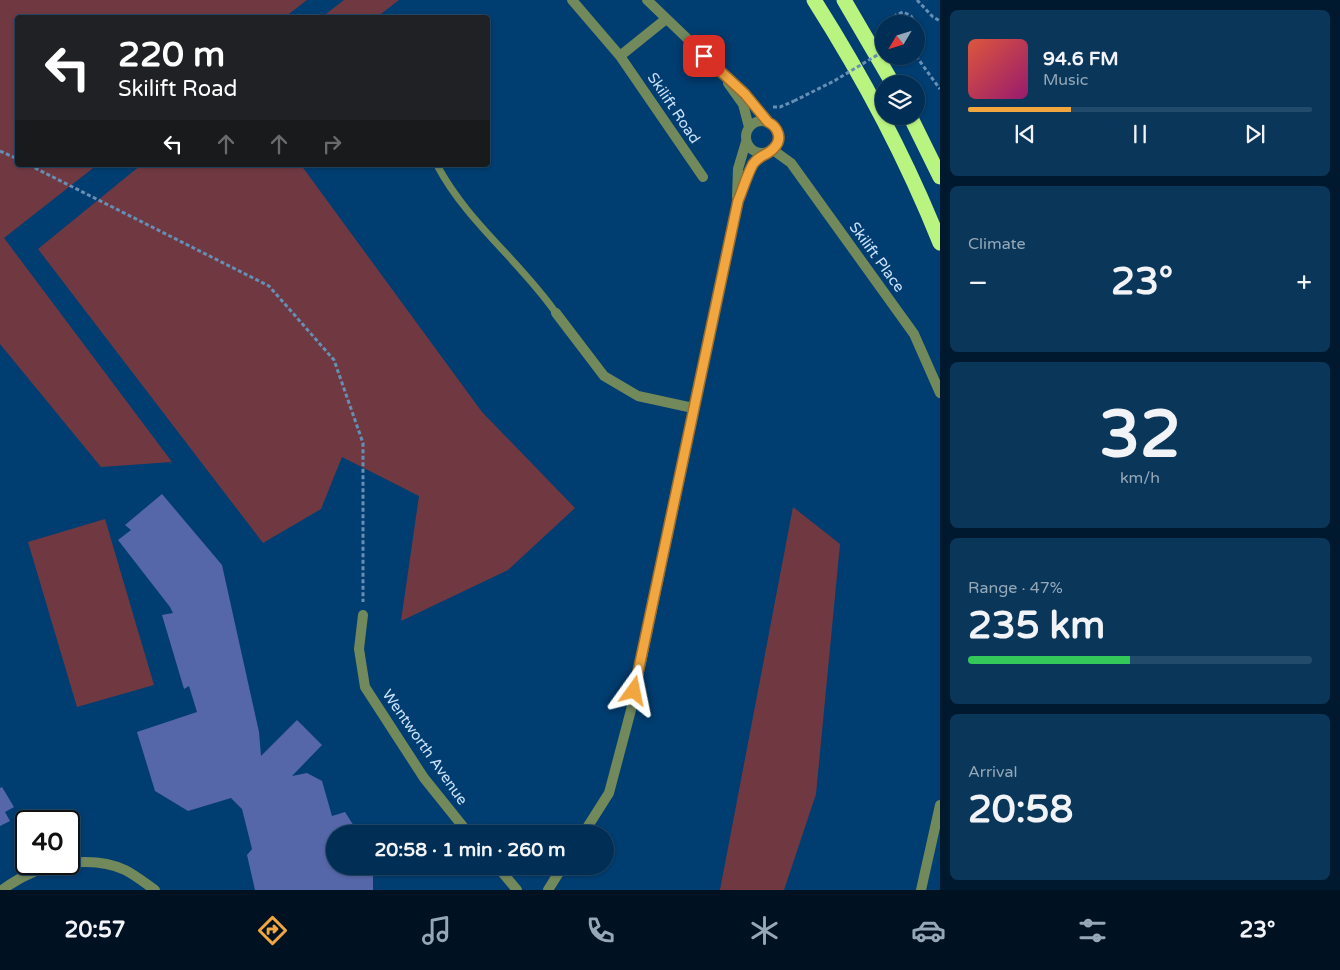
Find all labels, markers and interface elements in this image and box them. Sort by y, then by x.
north arrow [875,15,925,65]
map controls [875,15,925,125]
text: 220 m [118,34,225,76]
icon: left [35,35,100,100]
pin [683,35,725,77]
icon: arrive [690,42,718,70]
text: 94.6 FM [1043,48,1119,70]
street label: Skilift Road [644,69,704,147]
text: Music [1043,70,1088,90]
button: layers [875,75,925,125]
text: Skilift Road [118,76,237,102]
icon: previous [1011,120,1039,148]
icon: pause [1126,120,1154,148]
icon: next [1241,120,1269,148]
icon: left [159,130,187,158]
icon: ahead [212,130,240,158]
icon: ahead [265,130,293,158]
icon: right [318,130,346,158]
street label: Skilift Place [846,218,908,296]
text: Climate [968,234,1026,254]
text: 23° [1111,259,1173,305]
text: − [968,266,988,300]
text: + [1296,266,1312,300]
text: 32 [1099,396,1181,475]
text: km/h [1120,468,1160,488]
text: Range · 47% [968,578,1063,598]
text: 235 km [968,603,1105,649]
position arrow [607,664,659,716]
street label: Wentworth Avenue [378,686,472,808]
text: Arrival [968,762,1017,782]
text: 20:58 [968,787,1073,833]
speed limit sign: 40 [15,810,80,875]
text: 20:58 · 1 min · 260 m [374,839,566,861]
icon: directions [255,913,290,948]
icon: music [419,913,454,948]
icon: phone [583,913,618,948]
icon: climate [747,913,782,948]
icon: car [911,913,946,948]
icon: filters [1075,913,1110,948]
text: 20:57 [65,917,126,943]
text: 23° [1239,917,1275,943]

